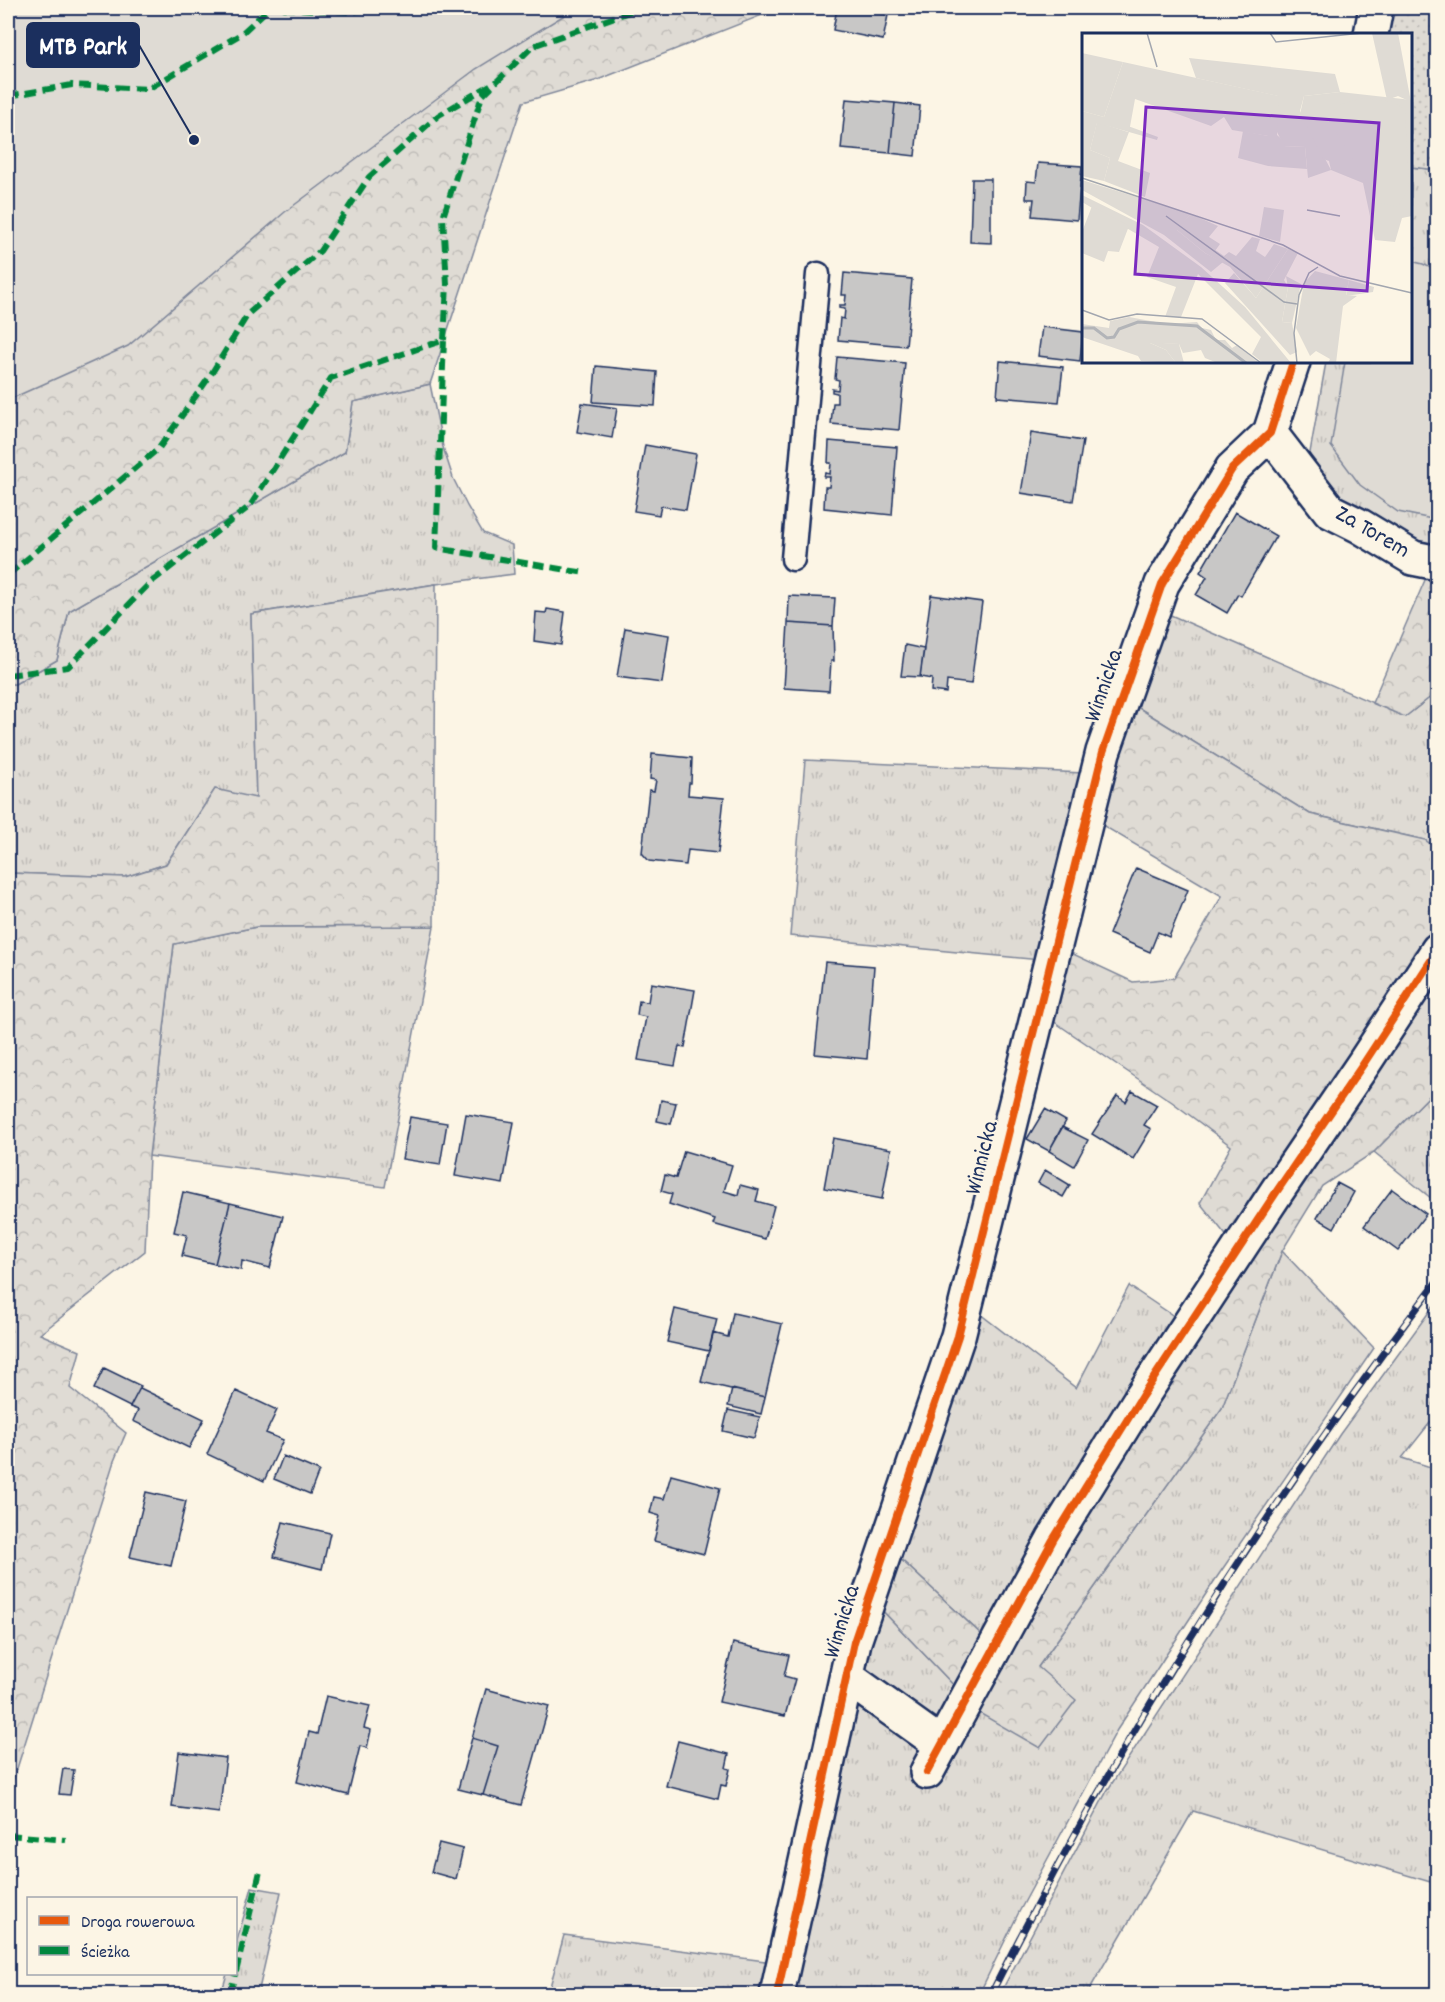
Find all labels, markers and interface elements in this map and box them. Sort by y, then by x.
callout: MTB Park [27,23,139,67]
text: MTB Park [39,30,127,67]
inset map [1082,33,1412,363]
street label: Za Torem [1328,498,1416,568]
street label: Winnicka [1077,644,1134,727]
street label: Winnicka [957,1117,1009,1199]
street label: Winnicka [816,1580,871,1663]
legend [27,1897,237,1975]
text: Droga rowerowa [81,1911,195,1936]
text: Ścieżka [81,1941,130,1966]

